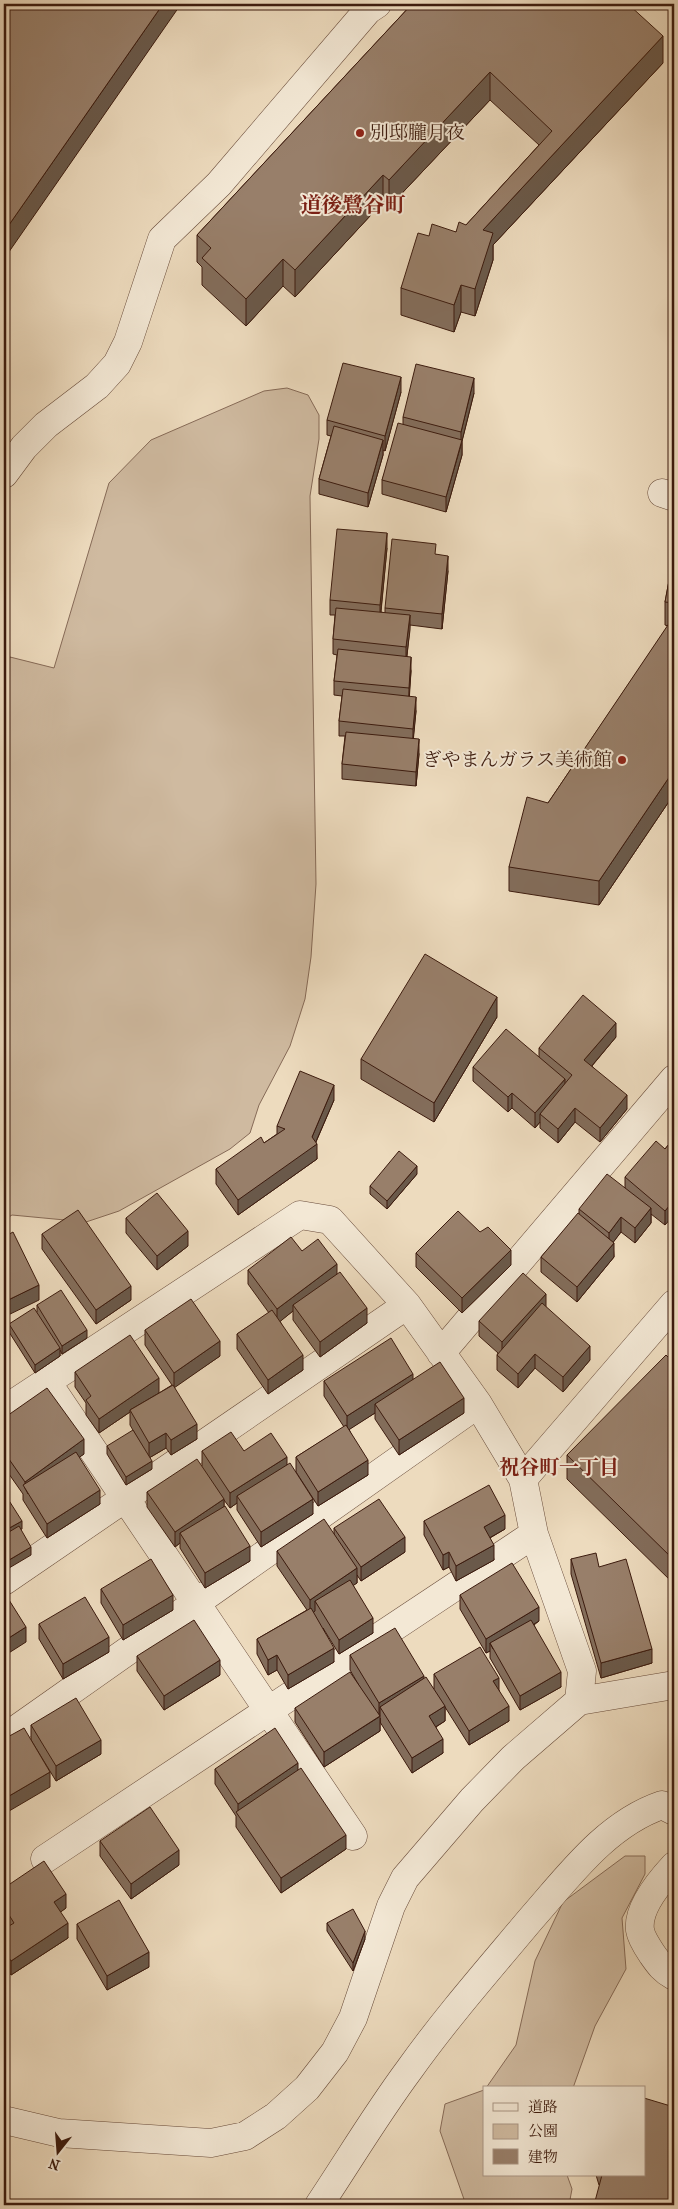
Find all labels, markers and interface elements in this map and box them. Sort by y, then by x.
place label: 別邸朧月夜 [370,122,465,144]
marker: 別邸朧月夜 [354,127,366,139]
district label: 道後鷺谷町 [301,193,406,217]
place label: ぎやまんガラス美術館 [423,749,612,771]
marker: ぎやまんガラス美術館 [616,754,628,766]
district label: 祝谷町一丁目 [499,1456,619,1479]
legend [483,2086,646,2176]
text: 道路 [528,2098,558,2116]
text: 公園 [528,2122,558,2140]
north arrow [32,2126,82,2176]
text: 建物 [528,2148,558,2166]
text: N [46,2154,62,2174]

